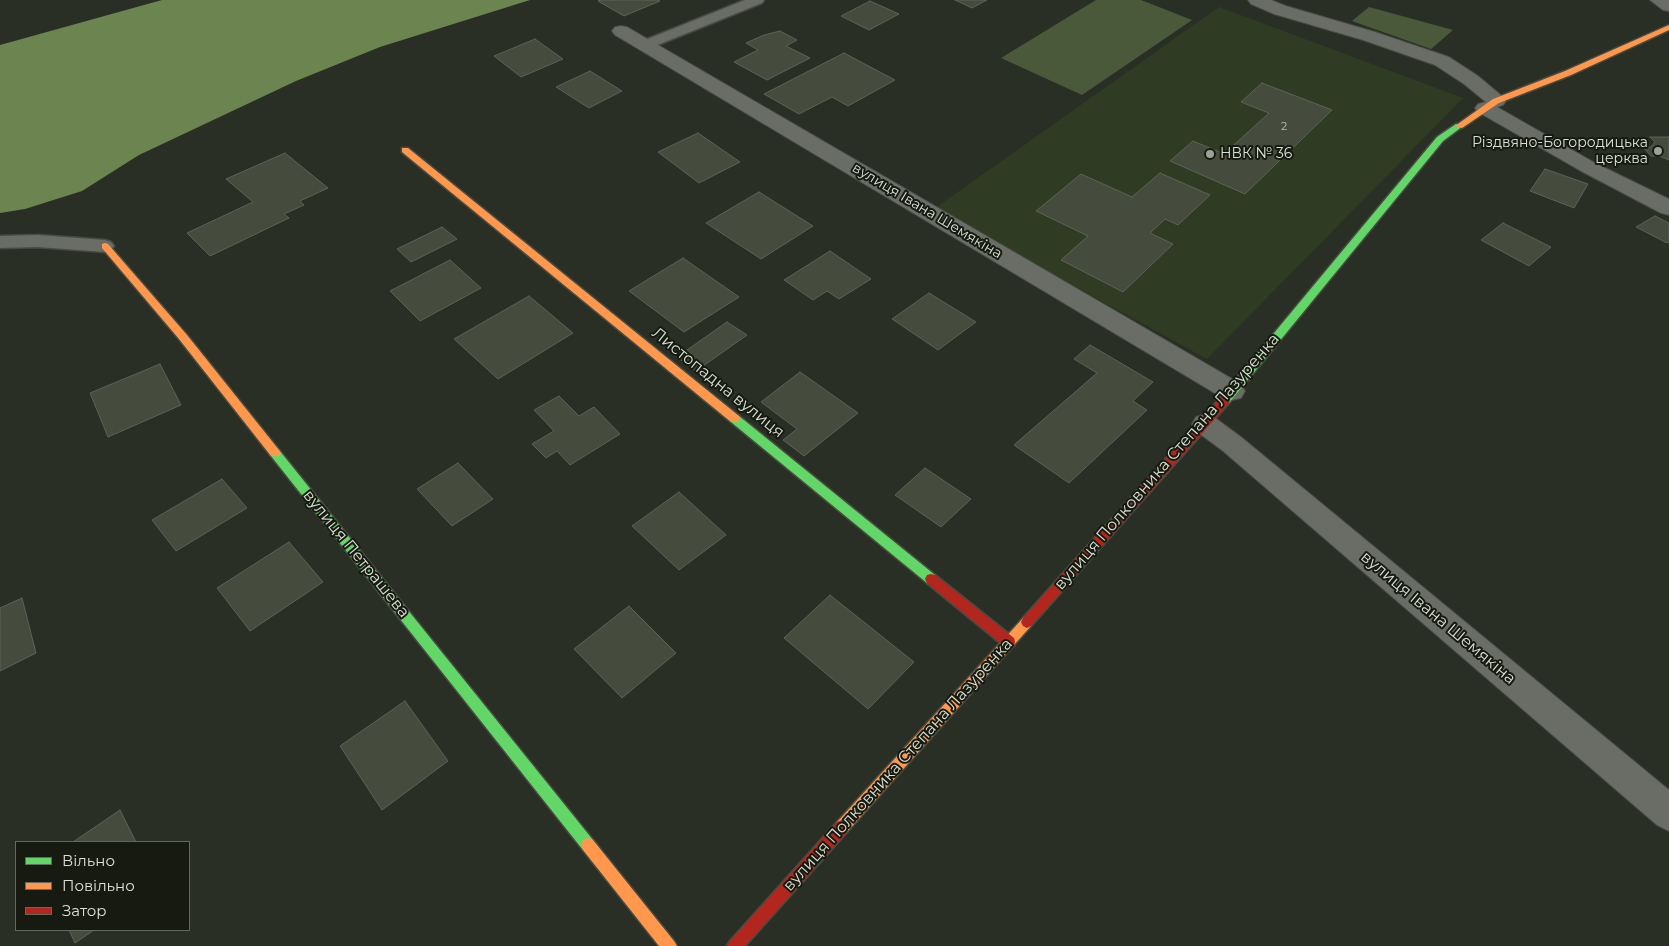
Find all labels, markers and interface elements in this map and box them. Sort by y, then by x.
house number: 2 [1281,120,1287,134]
place label: Різдвяно-Богородицька церква [1472,135,1648,168]
marker: Різдвяно-Богородицька церква [1652,145,1664,157]
place label: НВК № 36 [1220,146,1292,162]
marker: НВК № 36 [1204,148,1216,160]
street label: вулиця Івана Шемякіна [849,160,1005,262]
street label: Листопадна вулиця [648,324,788,442]
street label: вулиця Полковника Степана Лазуренка [1050,330,1284,594]
street label: вулиця Петрашева [299,486,413,622]
street label: вулиця Івана Шемякіна [1357,548,1519,688]
street label: вулиця Полковника Степана Лазуренка [779,635,1017,895]
legend [15,841,190,931]
text: Вільно [62,851,115,870]
text: Повільно [62,876,135,895]
text: Затор [62,901,107,920]

